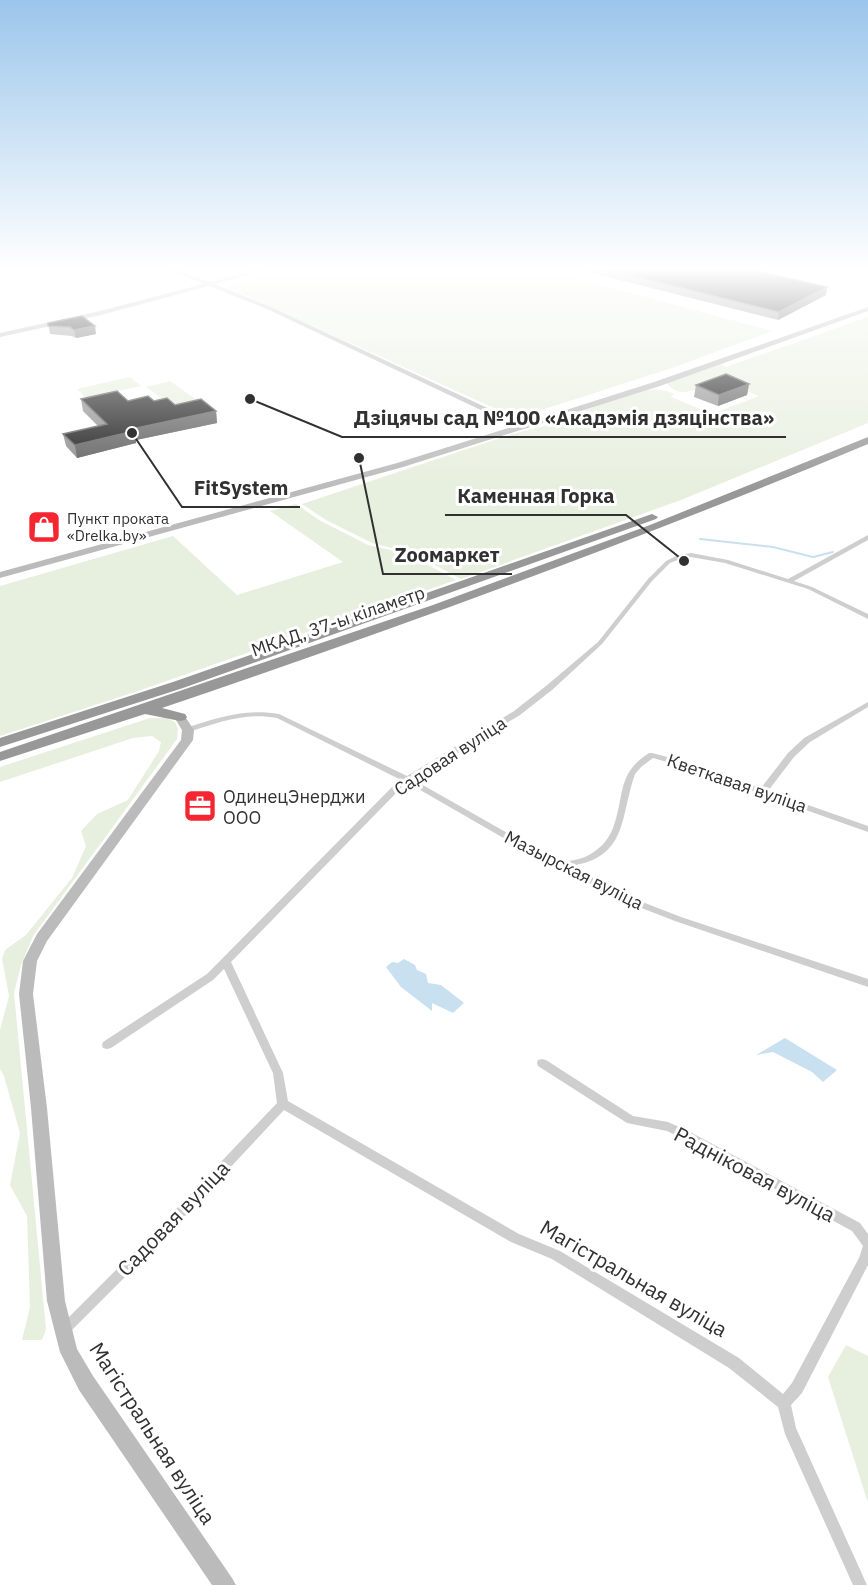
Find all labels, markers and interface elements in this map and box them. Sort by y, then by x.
callout: Дзіцячы сад №100 «Акадэмія дзяцінства» [342,399,786,437]
text: Дзіцячы сад №100 «Акадэмія дзяцінства» [354,404,774,431]
callout: FitSystem [182,469,300,507]
text: FitSystem [194,474,288,501]
callout: Каменная Горка [445,477,626,515]
text: Каменная Горка [457,482,615,509]
shop icon: Пункт проката «Drelka.by» [26,509,62,545]
place label: Пункт проката «Drelka.by» [67,509,169,545]
callout: Zooмаркет [383,536,512,574]
text: Zooмаркет [394,541,500,568]
street label: МКАД, 37-ы кіламетр [248,580,428,662]
street label: Садовая вуліца [390,711,511,801]
street label: Кветкавая вуліца [664,748,810,818]
place label: ОдинецЭнерджи ООО [223,785,366,829]
office icon: ОдинецЭнерджи ООО [182,788,218,824]
street label: Мазырская вуліца [501,825,648,915]
street label: Радніковая вуліца [669,1120,841,1228]
street label: Садовая вуліца [111,1154,235,1282]
street label: Магістральная вуліца [535,1213,733,1343]
street label: Магістральная вуліца [84,1336,222,1530]

